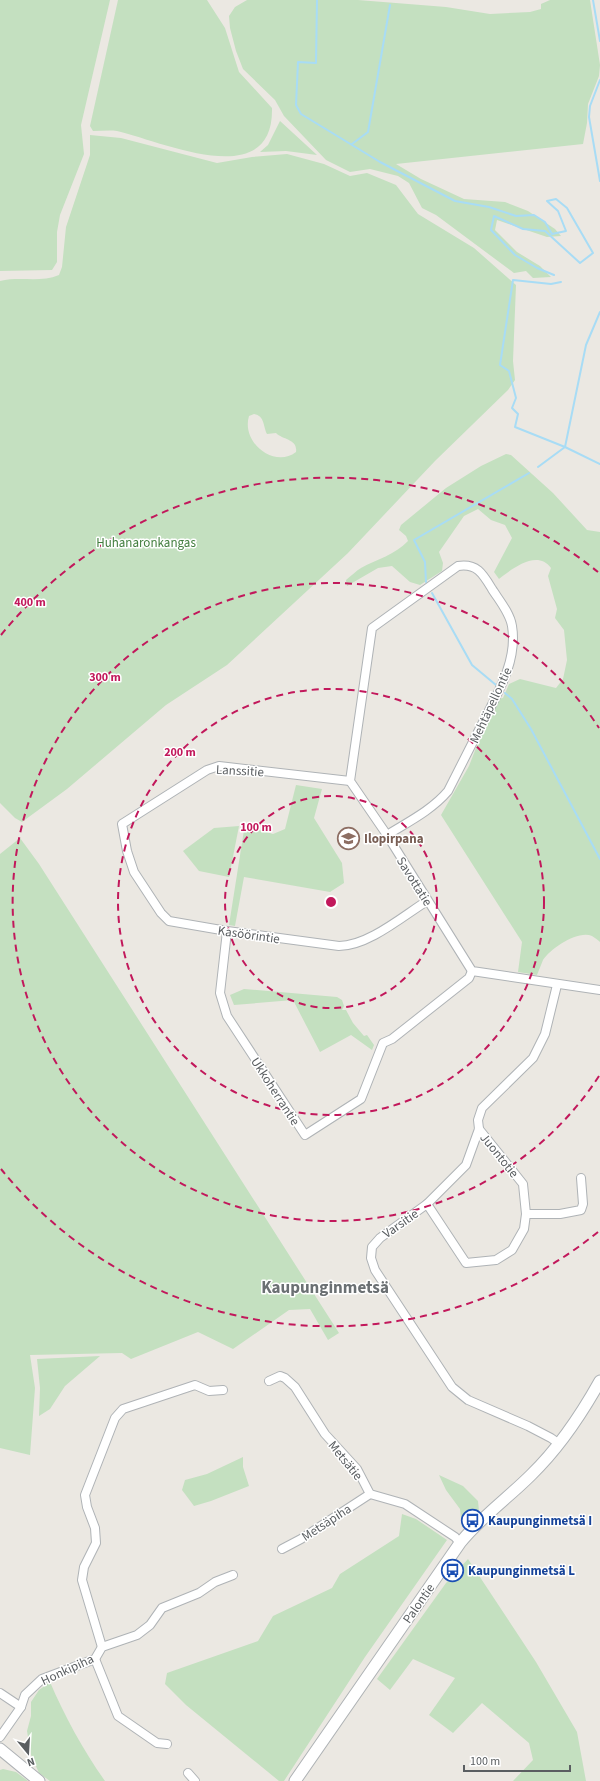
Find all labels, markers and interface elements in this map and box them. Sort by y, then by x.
park label: Huhanaronkangas [96,534,196,552]
text: 400 m [14,594,46,611]
street label: Mehtäpellontie [465,664,516,746]
text: 300 m [89,669,121,686]
text: 200 m [164,744,196,761]
street label: Lanssitie [215,761,264,781]
text: 100 m [240,819,272,836]
school or university icon: Ilopirpana [336,825,362,851]
place label: Ilopirpana [364,830,424,848]
street label: Savottatie [392,853,436,910]
centre of rings [324,895,338,909]
street label: Kasöörintie [217,922,281,948]
street label: Ukkoherrantie [246,1054,304,1129]
street label: Juontotie [476,1130,523,1182]
street label: Varsitie [379,1205,422,1243]
district label: Kaupunginmetsä [261,1276,389,1300]
street label: Metsätie [324,1437,367,1484]
street label: Metsäpiha [298,1500,355,1546]
bus stop icon: Kaupunginmetsä I [460,1507,486,1533]
place label: Kaupunginmetsä I [488,1512,592,1530]
bus stop icon: Kaupunginmetsä L [440,1557,466,1583]
place label: Kaupunginmetsä L [468,1562,575,1580]
street label: Palontie [399,1580,439,1627]
street label: Honkipiha [38,1650,97,1690]
north arrow [8,1733,48,1773]
scale bar [464,1747,570,1773]
text: 100 m [470,1753,500,1770]
text: N [25,1754,37,1770]

